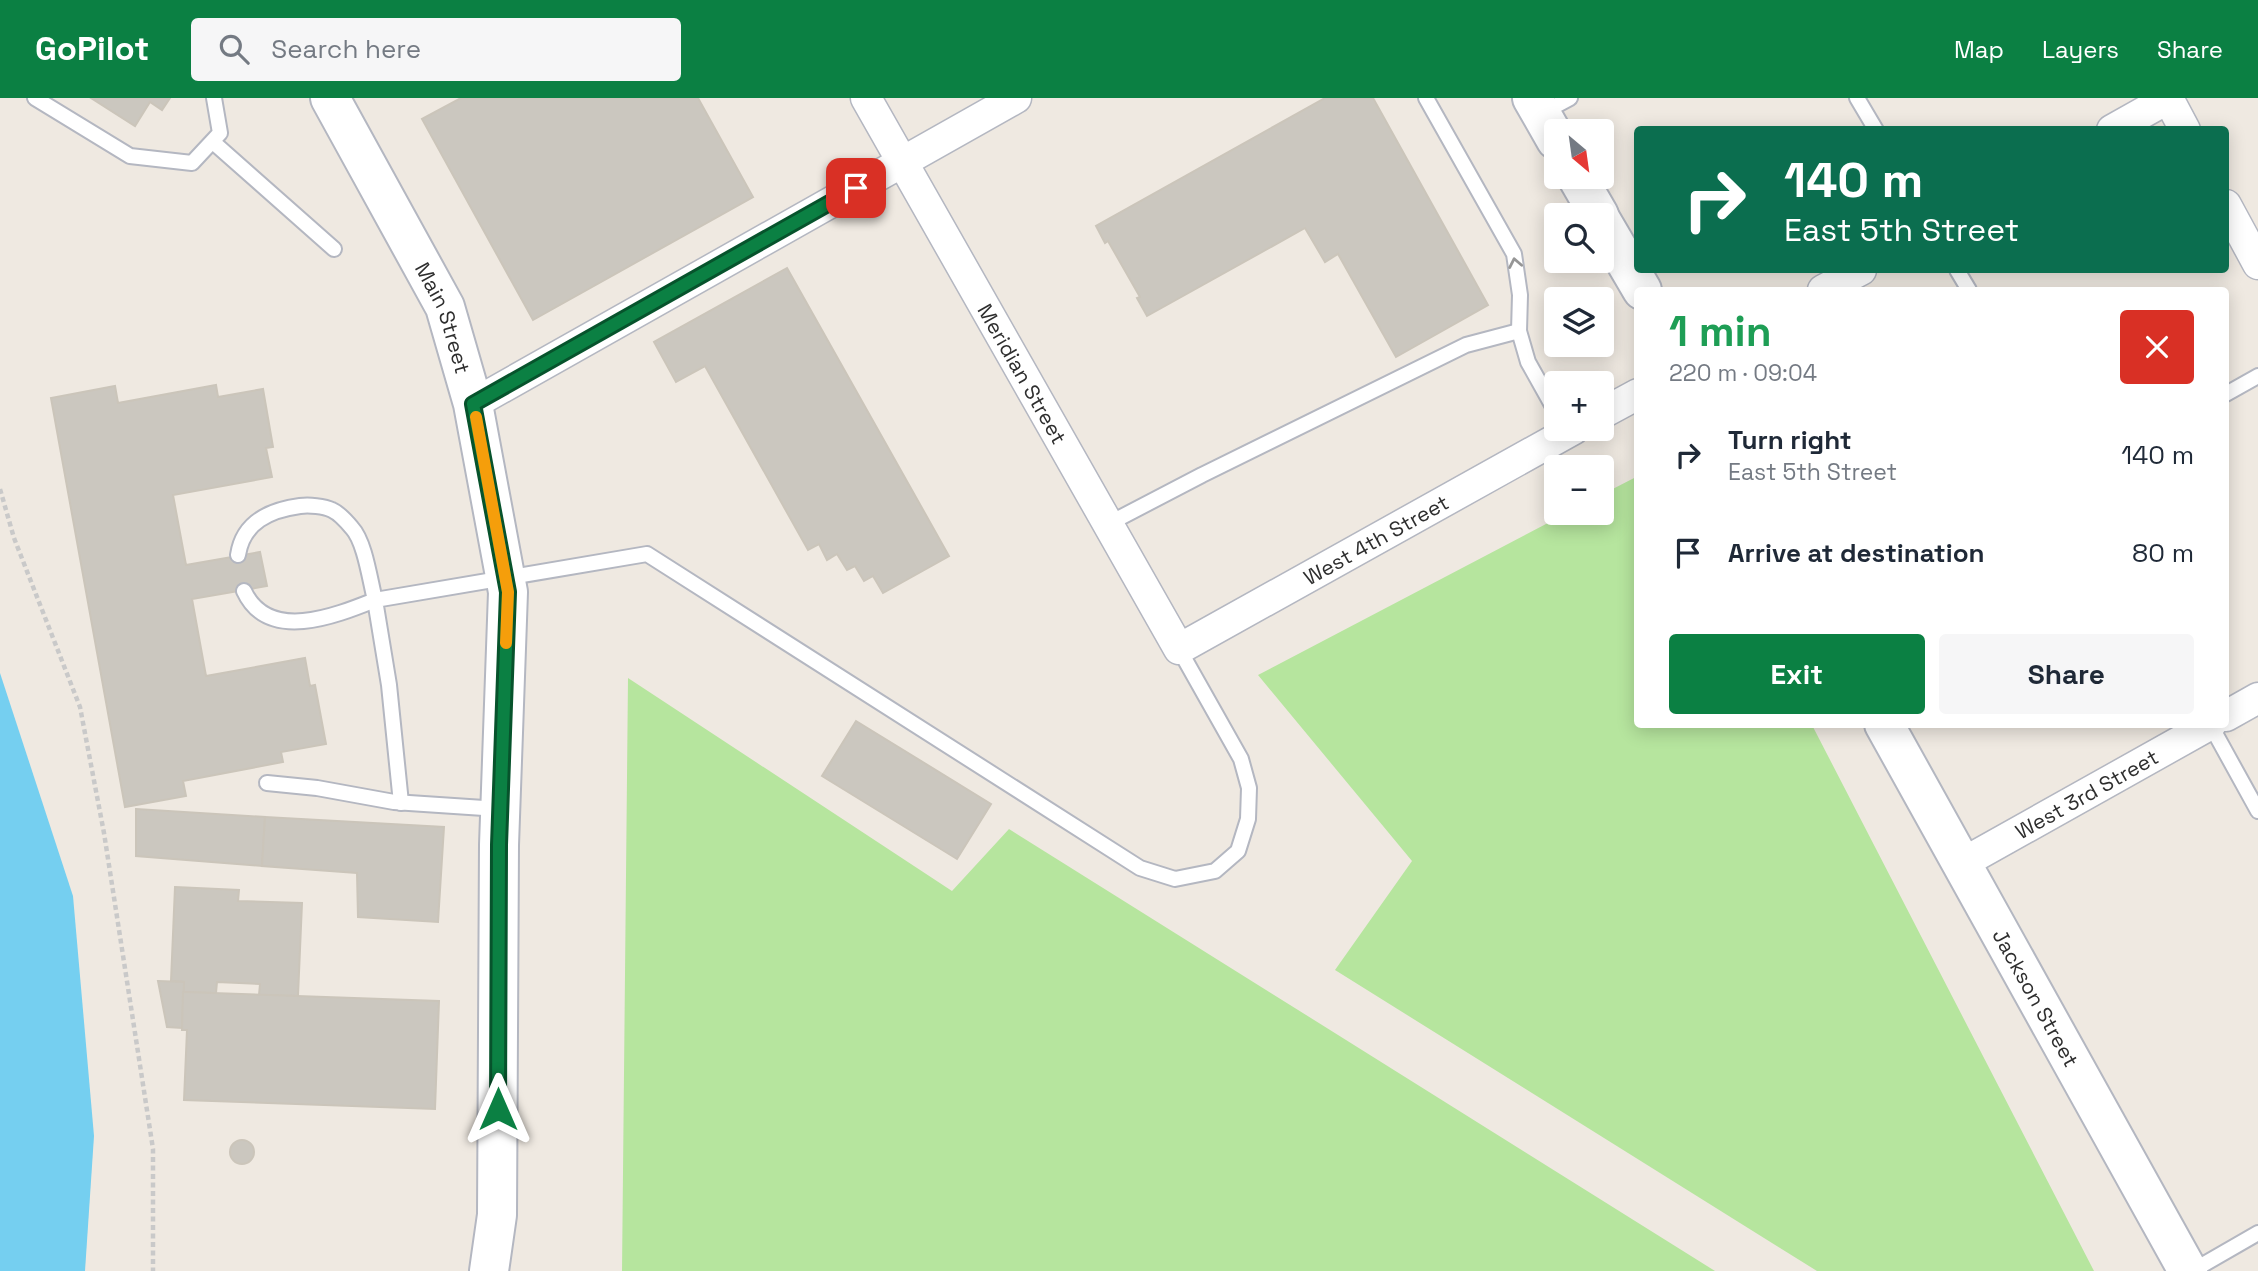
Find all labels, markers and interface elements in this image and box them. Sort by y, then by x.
search box [191,18,681,81]
text: GoPilot [35,28,149,70]
icon: search [215,30,253,68]
text: Search here [271,32,421,66]
text: Map [1954,34,2004,65]
text: Layers [2042,34,2119,65]
text: Share [2157,34,2223,65]
north arrow [1544,119,1614,189]
map controls [1544,119,1614,525]
text: 140 m [1784,149,1923,211]
icon: right [1669,154,1760,245]
pin [826,158,886,218]
icon: arrive [837,169,875,207]
button: search [1544,203,1614,273]
text: East 5th Street [1784,210,2019,250]
street label: Main Street [409,257,477,376]
one-way arrow [1508,257,1523,269]
button: layers [1544,287,1614,357]
street label: Meridian Street [972,299,1073,449]
text: 1 min [1669,305,1772,358]
button: close [2120,310,2194,384]
text: 220 m · 09:04 [1669,358,1817,388]
button: + [1544,371,1614,441]
text: Turn right [1728,423,1852,457]
icon: right [1669,436,1707,474]
text: 140 m [2121,438,2194,472]
button: − [1544,455,1614,525]
text: East 5th Street [1728,457,1897,487]
street label: West 4th Street [1299,488,1453,591]
icon: arrive [1669,534,1707,572]
text: Arrive at destination [1728,536,1985,570]
text: 80 m [2132,536,2194,570]
button: Exit [1669,634,1925,714]
button: Share [1939,634,2194,714]
street label: West 3rd Street [2010,743,2163,844]
street label: Jackson Street [1987,924,2085,1071]
position arrow [461,1072,535,1146]

